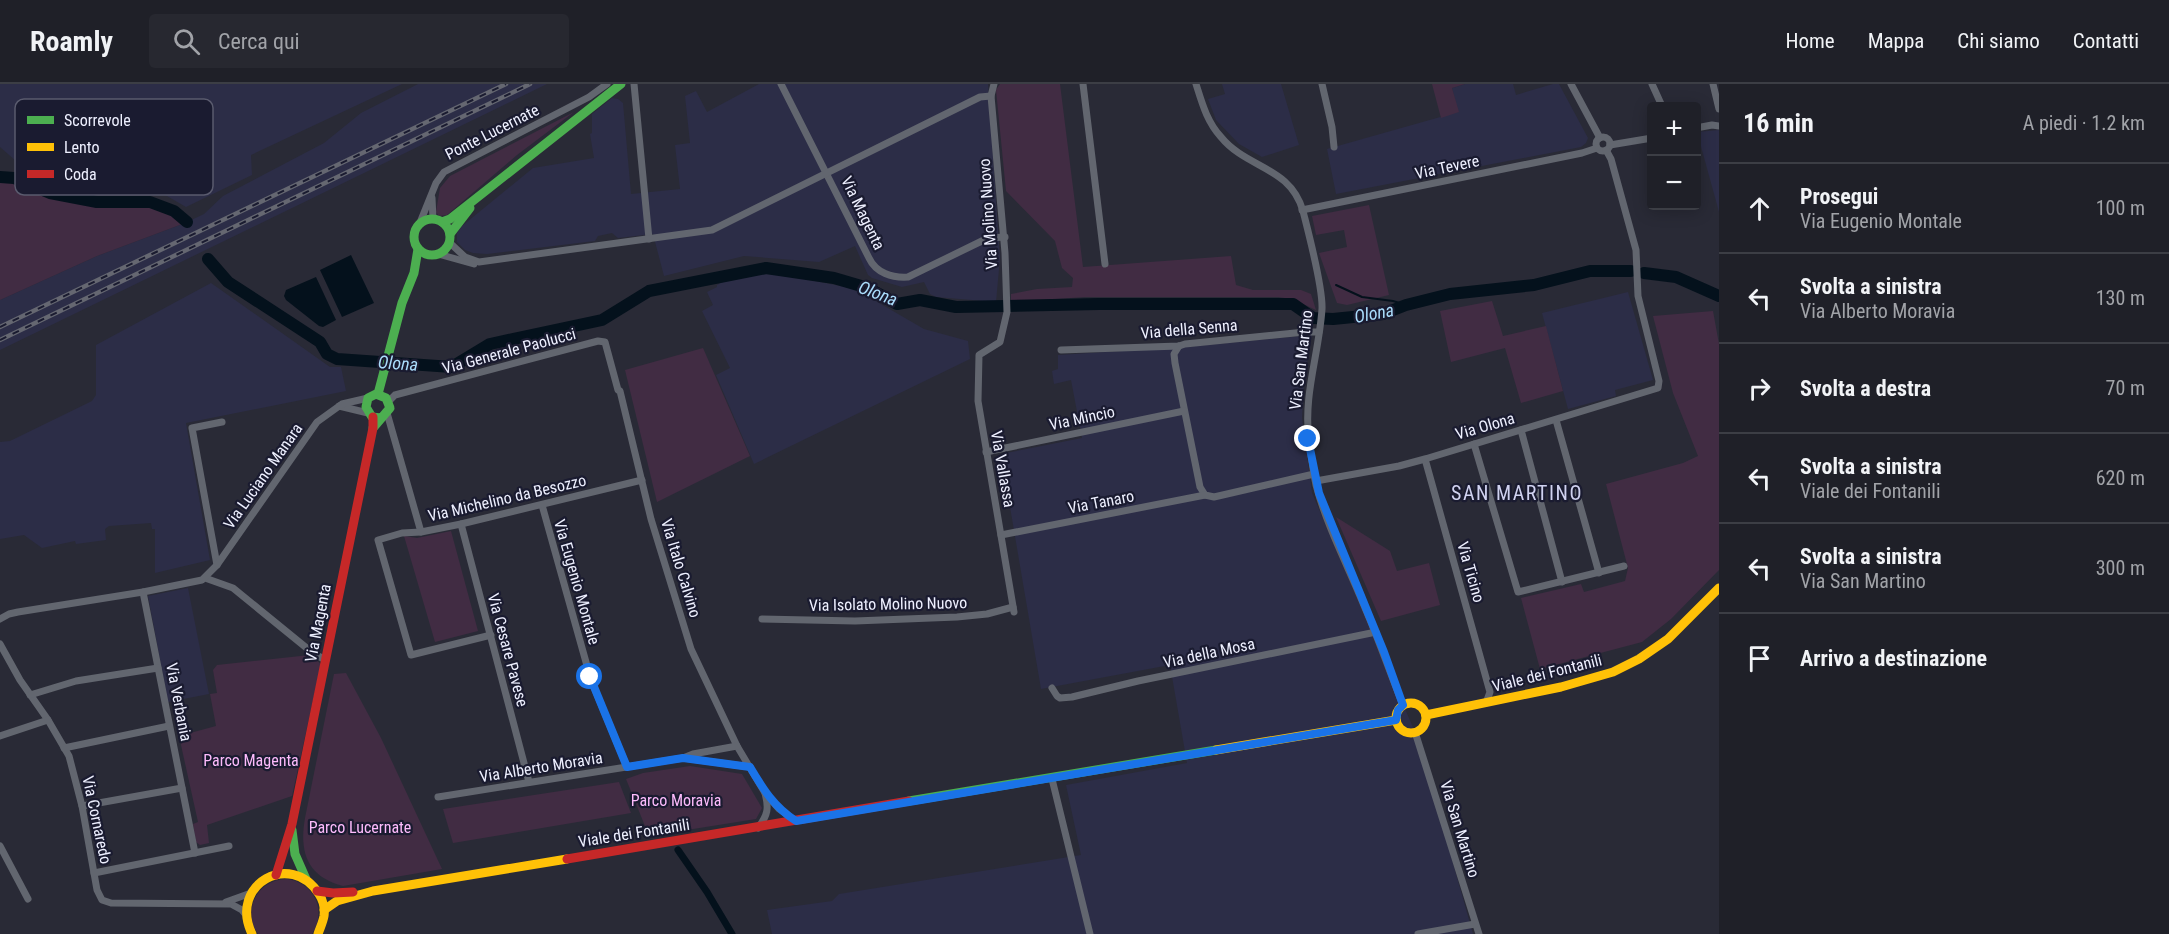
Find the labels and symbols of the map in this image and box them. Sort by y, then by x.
legend [15,99,213,195]
street label: Ponte Lucernate [442,100,542,164]
text: Scorrevole [64,111,131,130]
text: Lento [64,138,99,157]
street label: Via Tevere [1413,151,1481,183]
street label: Via Molino Nuovo [975,158,1001,270]
text: Coda [64,165,97,184]
street label: Via Magenta [837,173,889,253]
water label: Olona [856,276,900,310]
water label: Olona [1352,299,1396,327]
street label: Via San Martino [1285,309,1317,411]
street label: Via della Senna [1140,315,1238,343]
street label: Via Generale Paolucci [440,324,578,378]
water label: Olona [377,351,419,375]
street label: Via Mincio [1047,402,1117,434]
street label: Via Olona [1453,408,1517,444]
street label: Via Luciano Manara [219,420,307,532]
route end [1294,425,1320,451]
street label: Via Vallassa [987,429,1019,509]
street label: Via Michelino da Besozzo [426,471,588,525]
district label: SAN MARTINO [1451,481,1583,505]
street label: Via Tanaro [1066,486,1136,518]
street label: Via Italo Calvino [657,516,705,620]
street label: Via Eugenio Montale [550,517,604,647]
street label: Via Ticino [1453,539,1489,605]
street label: Via Magenta [301,582,335,664]
street label: Via Cesare Pavese [484,591,532,709]
street label: Via Isolato Molino Nuovo [809,593,967,615]
street label: Via della Mosa [1161,634,1257,672]
street label: Viale dei Fontanili [1490,650,1604,696]
street label: Via Verbania [162,661,196,743]
route start [576,663,602,689]
street label: Via Alberto Moravia [478,748,604,786]
park label: Parco Magenta [203,751,299,770]
street label: Via Cornaredo [78,774,116,866]
street label: Via San Martino [1436,778,1484,880]
park label: Parco Moravia [631,791,721,810]
street label: Viale dei Fontanili [577,815,691,851]
park label: Parco Lucernate [309,818,411,837]

